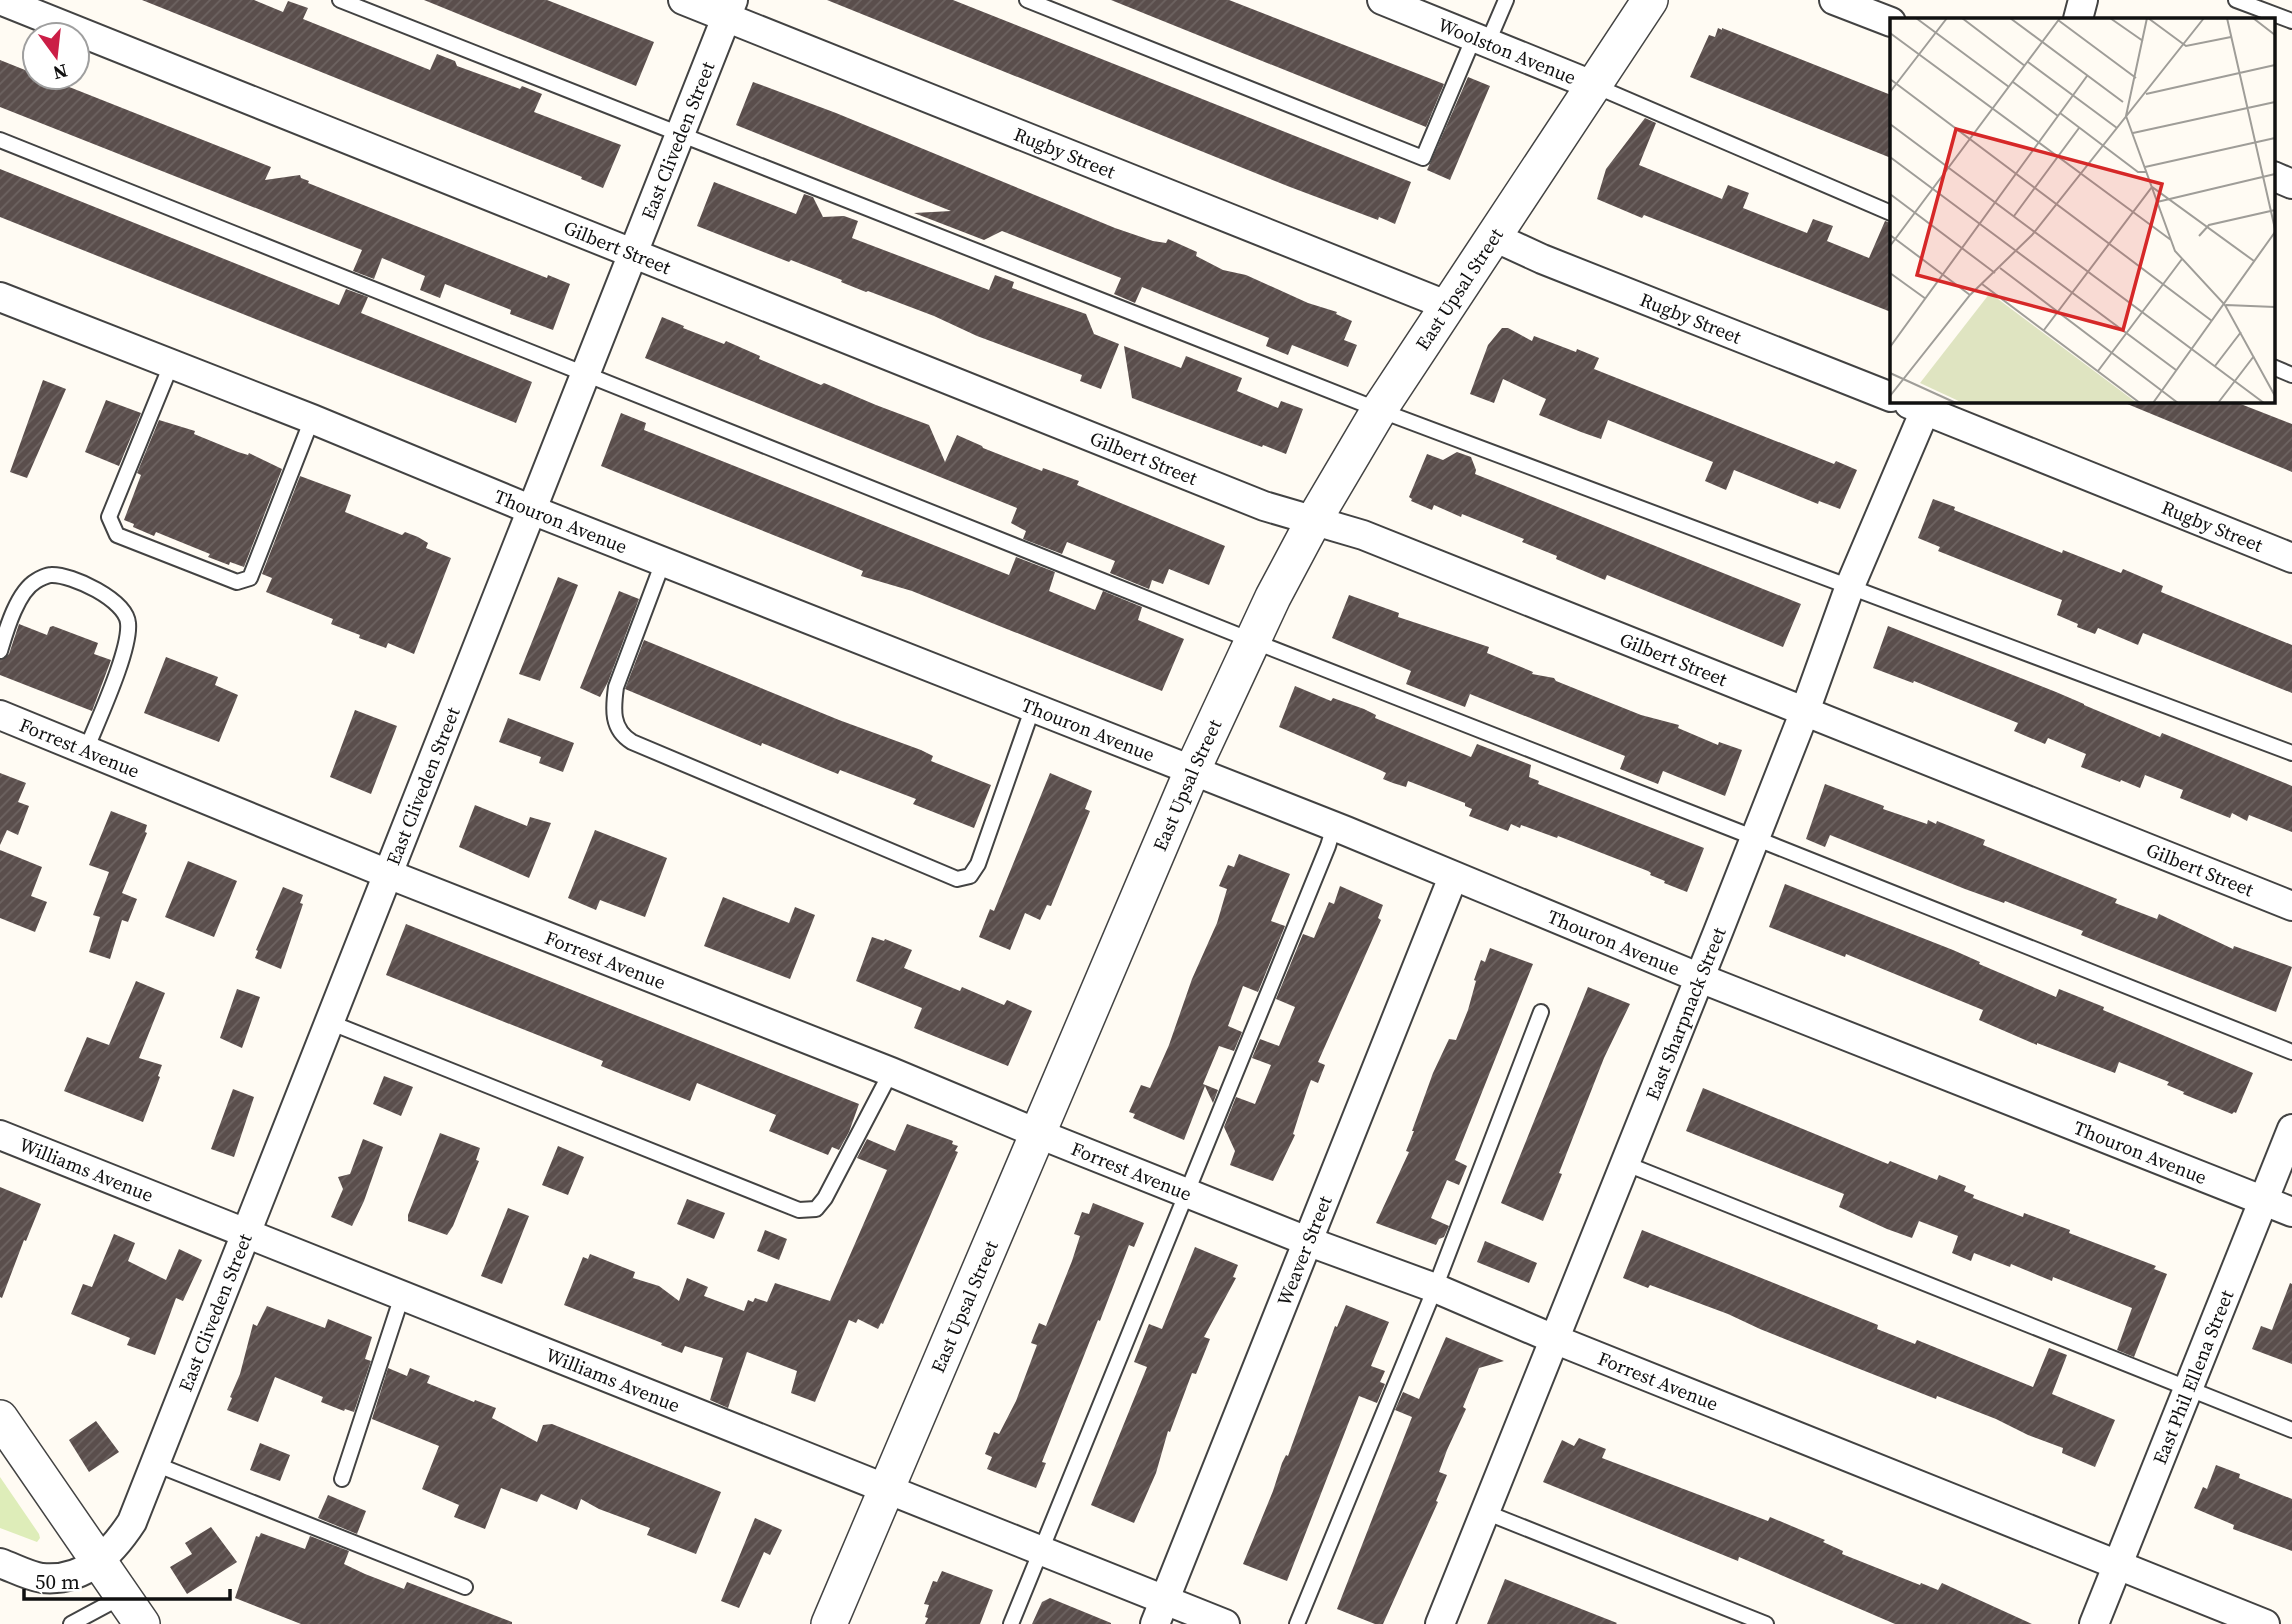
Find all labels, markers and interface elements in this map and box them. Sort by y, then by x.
street label: Woolston Avenue [1434,11,1580,90]
inset map [1890,18,2274,402]
north arrow [21,21,91,91]
street label: East Cliveden Street [635,57,721,223]
text: N [50,58,70,87]
street label: Rugby Street [1010,121,1120,185]
street label: Gilbert Street [560,214,676,281]
street label: East Upsal Street [1409,222,1509,355]
street label: Rugby Street [1636,286,1746,350]
street label: Gilbert Street [1086,425,1202,491]
street label: Thouron Avenue [490,483,631,559]
street label: Rugby Street [2158,494,2268,558]
street label: Gilbert Street [1616,626,1732,692]
street label: Thouron Avenue [1018,691,1159,767]
street label: East Cliveden Street [380,703,466,869]
street label: Forrest Avenue [16,711,144,784]
street label: East Upsal Street [1146,714,1228,855]
street label: Gilbert Street [2143,836,2258,903]
street label: Thouron Avenue [1544,903,1684,981]
street label: East Sharpnack Street [1639,923,1732,1104]
street label: Forrest Avenue [541,924,670,995]
street label: Thouron Avenue [2070,1114,2211,1190]
street label: Williams Avenue [15,1131,157,1208]
street label: Forrest Avenue [1067,1135,1196,1207]
street label: Weaver Street [1270,1191,1338,1309]
street label: East Cliveden Street [172,1229,258,1395]
street label: East Upsal Street [924,1236,1004,1377]
street label: East Phil Ellena Street [2146,1285,2240,1468]
street label: Williams Avenue [542,1341,684,1418]
street label: Forrest Avenue [1594,1345,1722,1417]
scale bar [24,1558,231,1602]
text: 50 m [35,1567,80,1596]

